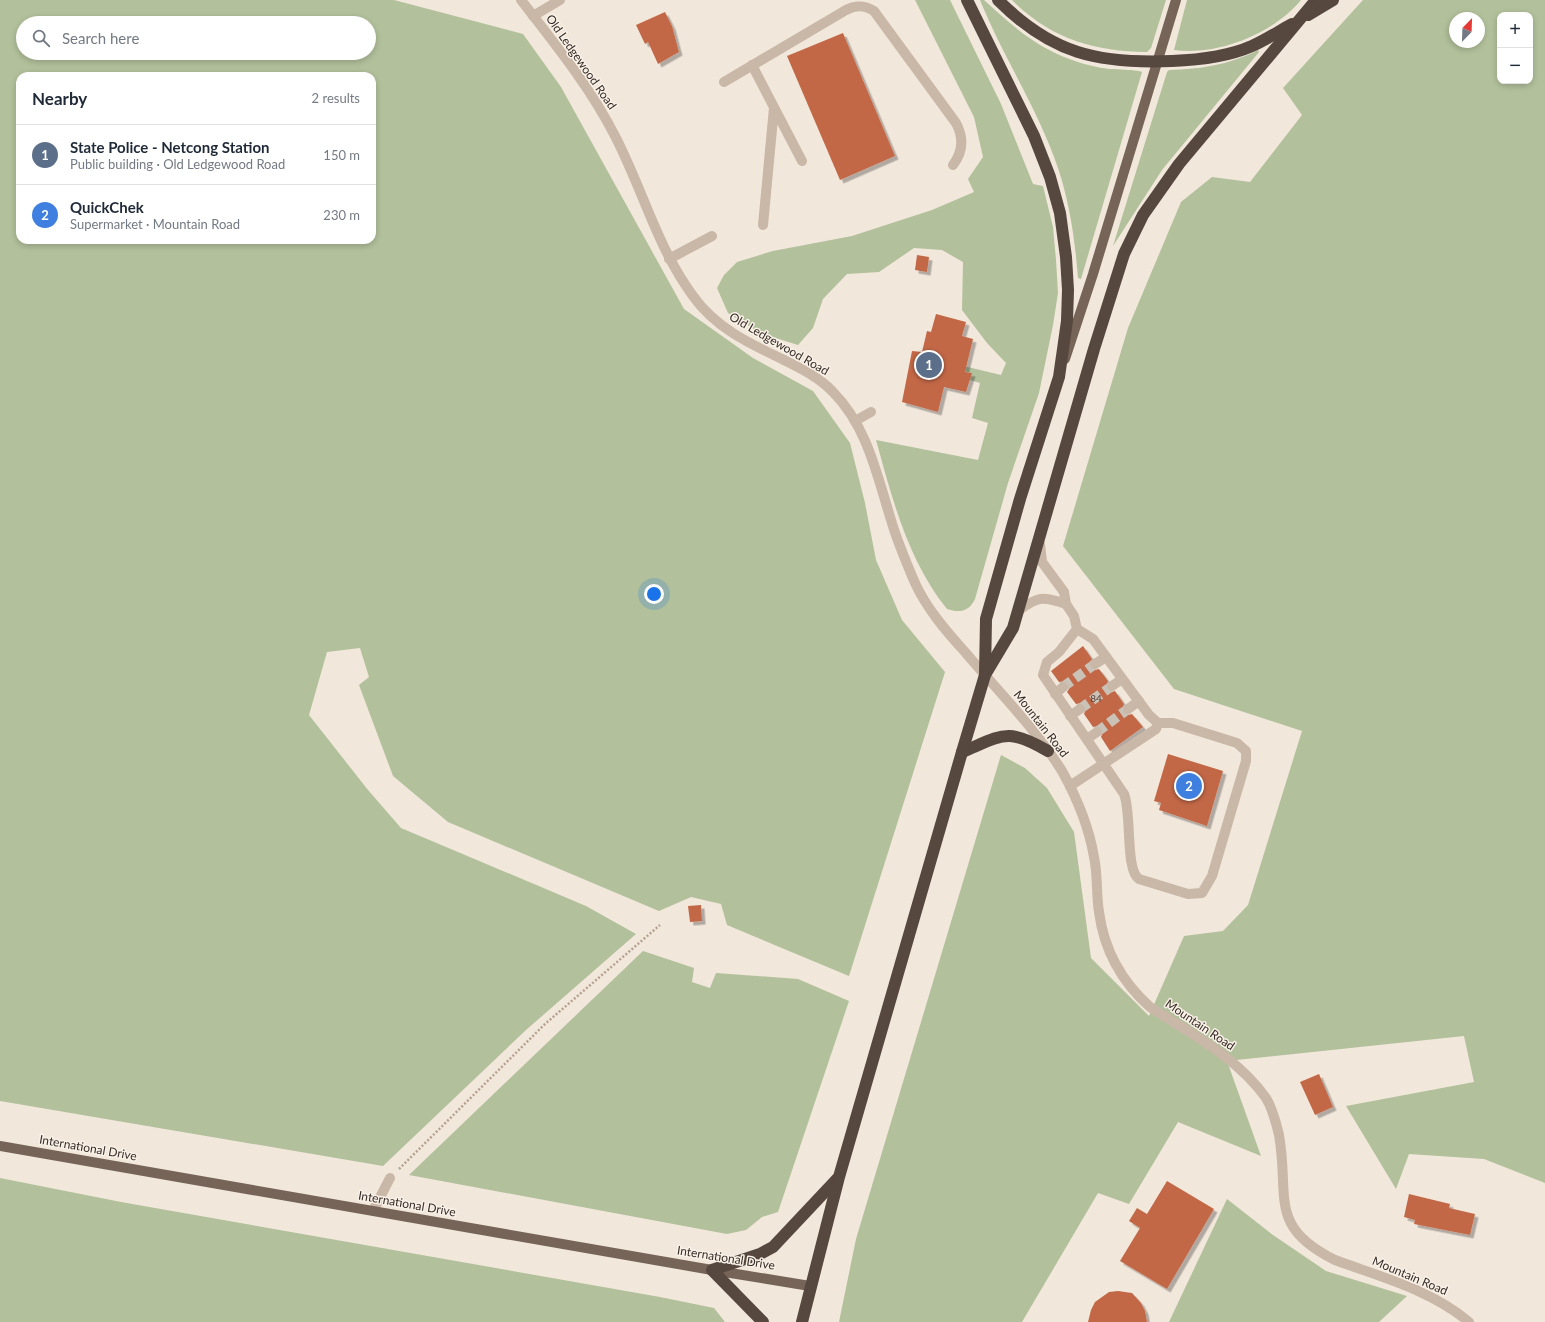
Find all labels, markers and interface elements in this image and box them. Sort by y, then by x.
street label: Old Ledgewood Road [543,11,620,112]
north arrow [1449,12,1485,48]
map controls [1497,12,1533,84]
button: + [1497,12,1533,48]
search box [16,16,376,60]
icon: search [30,27,52,49]
text: Search here [62,29,139,47]
button: − [1497,48,1533,84]
text: Nearby [32,88,87,109]
text: 2 results [312,90,360,106]
text: State Police - Netcong Station [70,138,269,156]
text: 1 [41,147,49,163]
text: 150 m [323,147,360,163]
text: Public building · Old Ledgewood Road [70,156,285,172]
text: QuickChek [70,198,144,216]
text: 2 [41,207,49,223]
text: 230 m [323,207,360,223]
text: Supermarket · Mountain Road [70,216,240,232]
street label: Old Ledgewood Road [727,309,832,378]
pin: 1 [916,350,942,380]
your location [644,584,664,604]
street label: Mountain Road [1011,687,1072,760]
house number: 84 [1090,692,1102,704]
pin: 2 [1176,771,1202,801]
street label: Mountain Road [1163,996,1238,1053]
street label: International Drive [38,1132,138,1163]
street label: International Drive [357,1188,457,1219]
street label: International Drive [676,1242,776,1273]
street label: Mountain Road [1370,1253,1450,1298]

